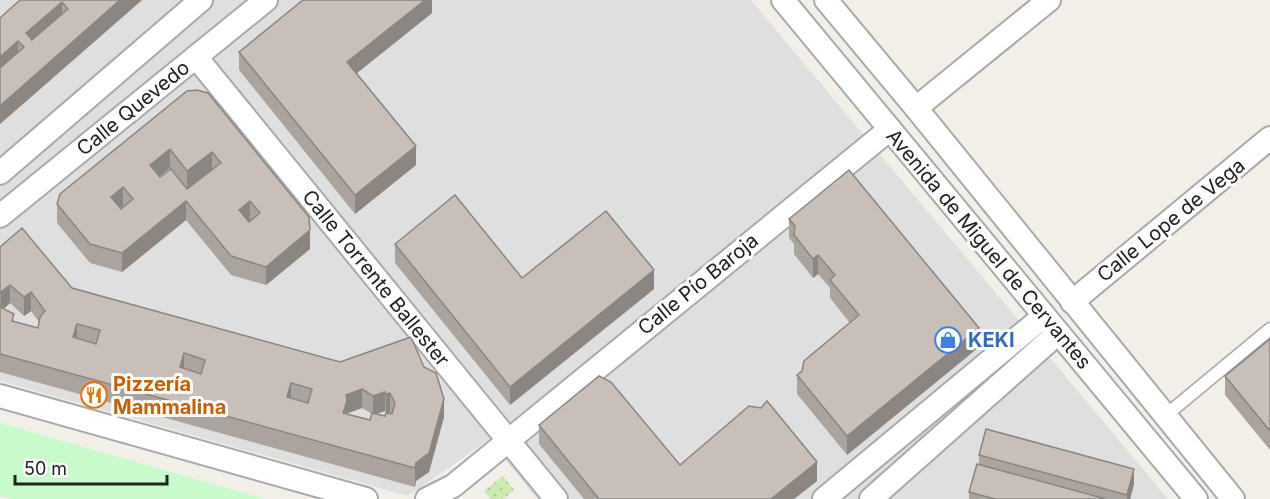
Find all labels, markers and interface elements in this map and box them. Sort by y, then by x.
street label: Calle Quevedo [72,55,194,161]
street label: Avenida de Miguel de Cervantes [882,124,1096,374]
street label: Calle Lope de Vega [1092,153,1250,287]
street label: Calle Torrente Ballester [297,185,455,371]
street label: Calle Pío Baroja [633,228,763,340]
shop icon: KEKI [933,325,963,355]
place label: KEKI [968,328,1015,352]
place label: Pizzería Mammalina [113,372,226,419]
restaurant icon: Pizzería Mammalina [79,380,109,410]
scale bar [15,448,166,486]
text: 50 m [24,458,67,479]

